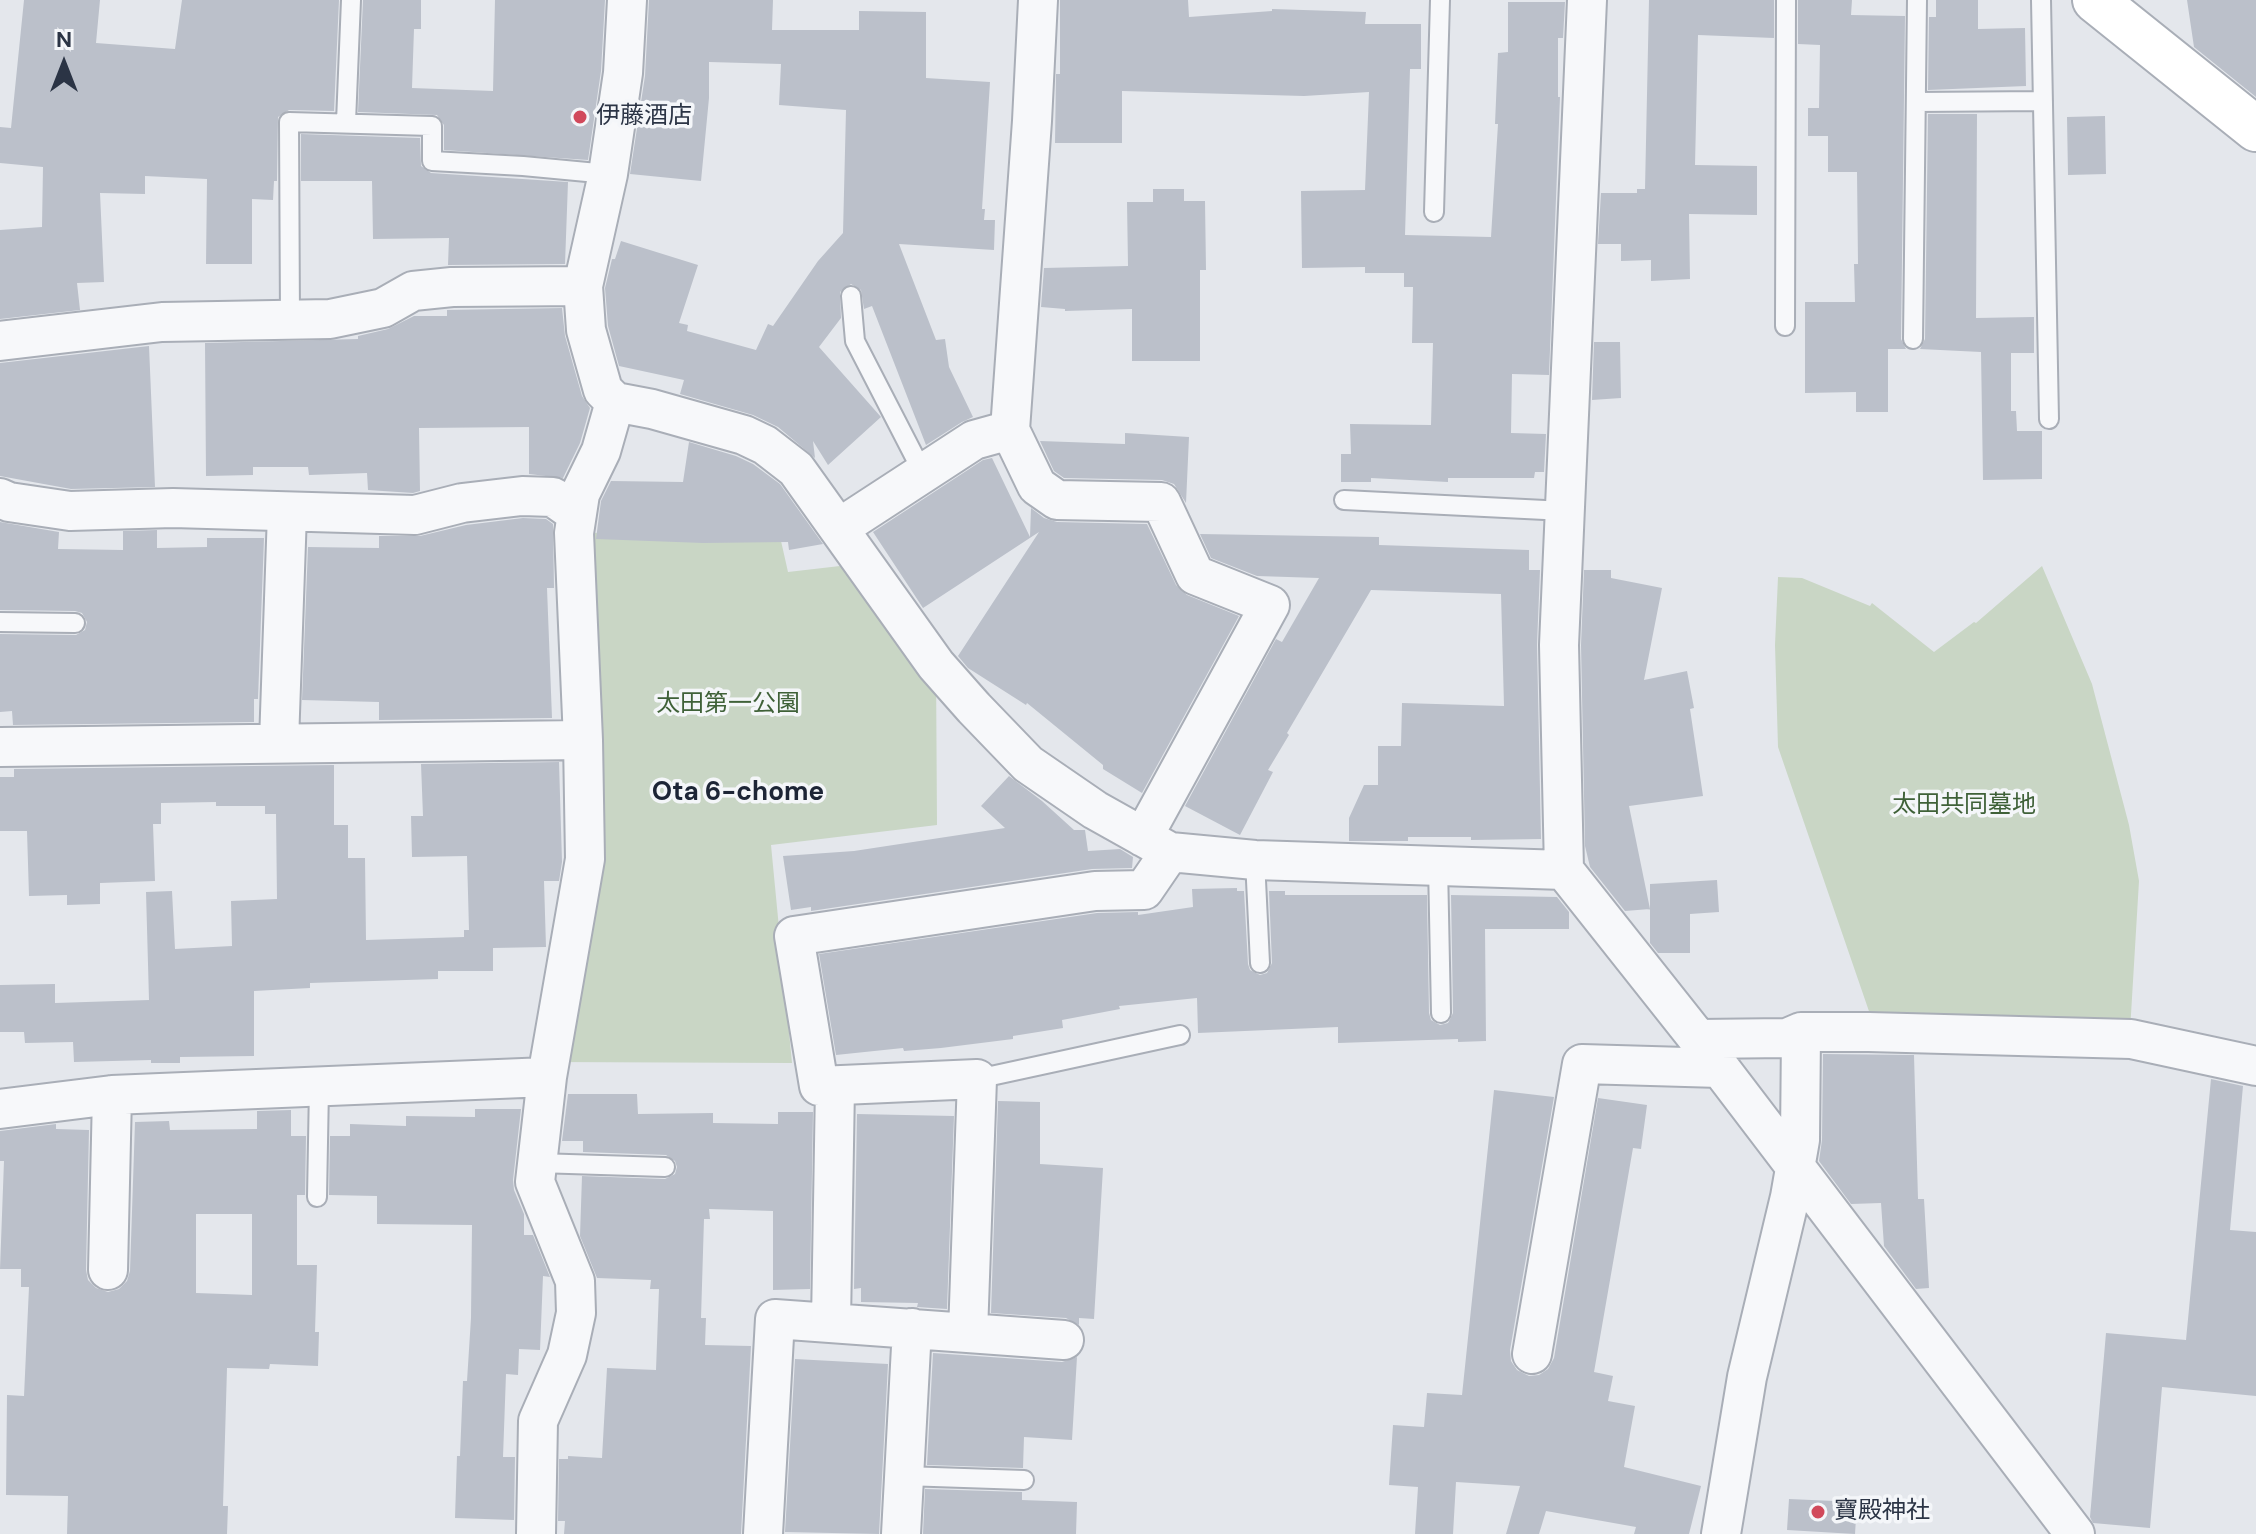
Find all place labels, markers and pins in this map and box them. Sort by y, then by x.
place label: 伊藤酒店 [596,103,692,131]
marker: 伊藤酒店 [571,108,589,126]
place label: 寶殿神社 [1834,1498,1930,1526]
marker: 寶殿神社 [1809,1503,1827,1521]

